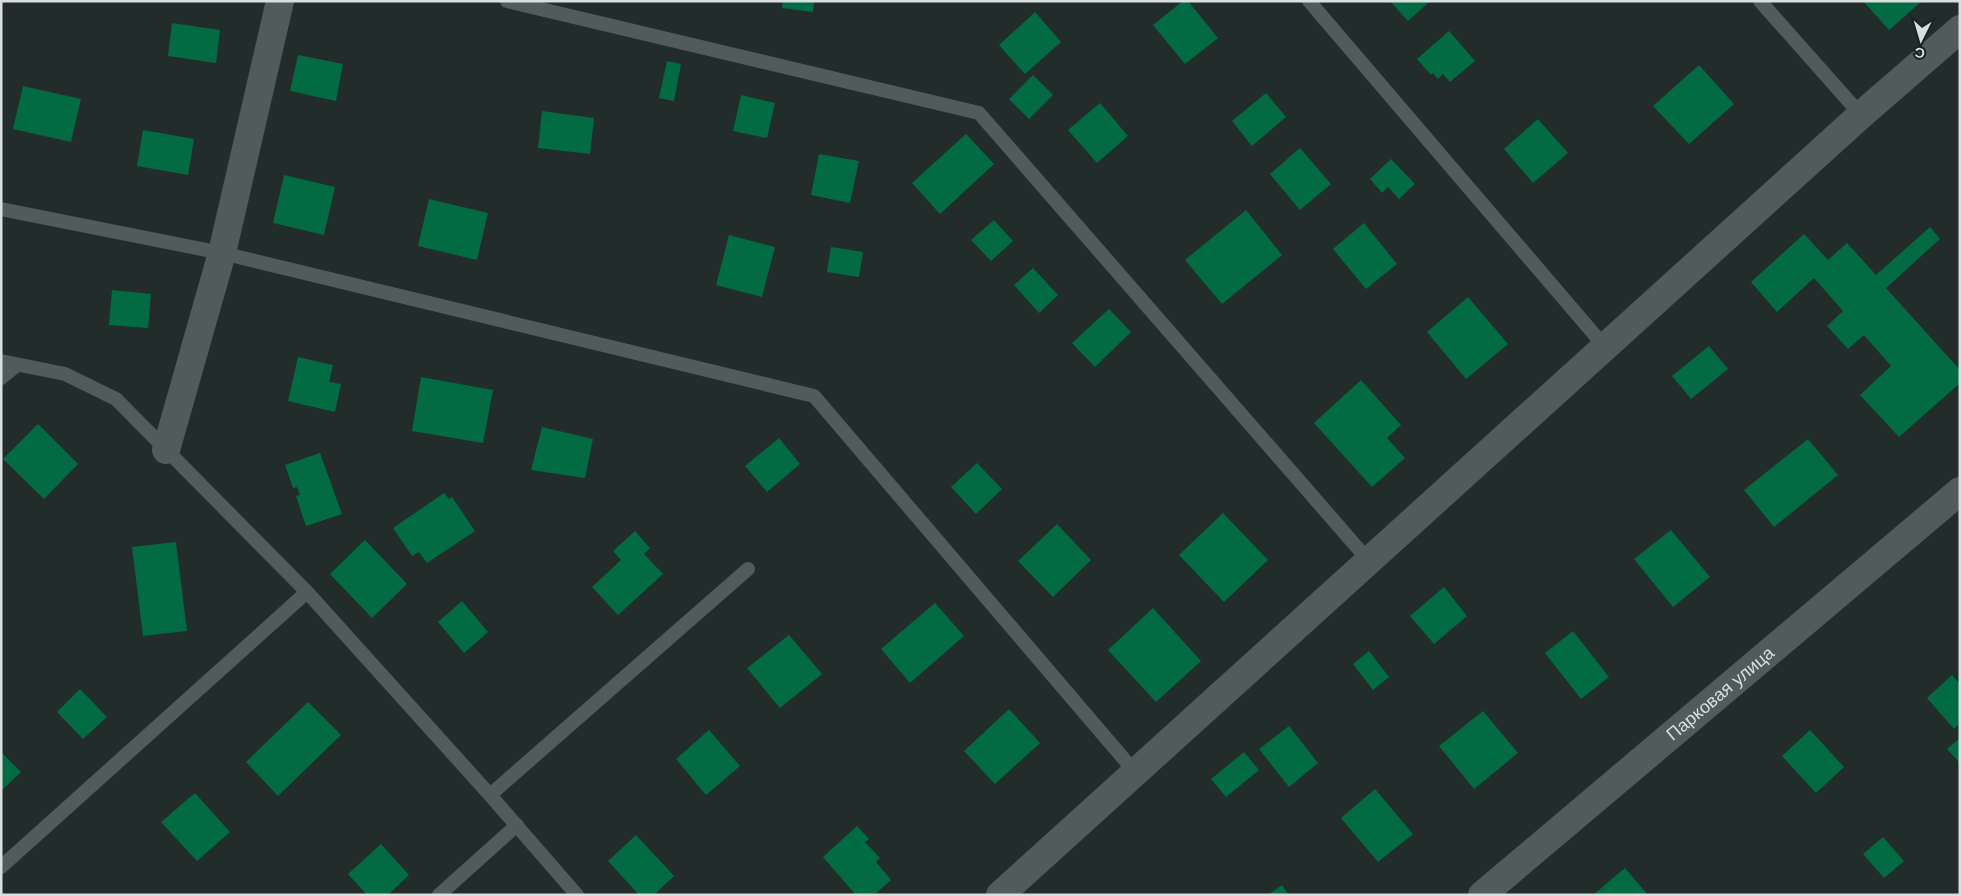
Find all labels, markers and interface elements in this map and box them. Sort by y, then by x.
north arrow [1896,15,1946,65]
text: С [1914,44,1926,62]
street label: Парковая улица [1661,640,1780,746]

